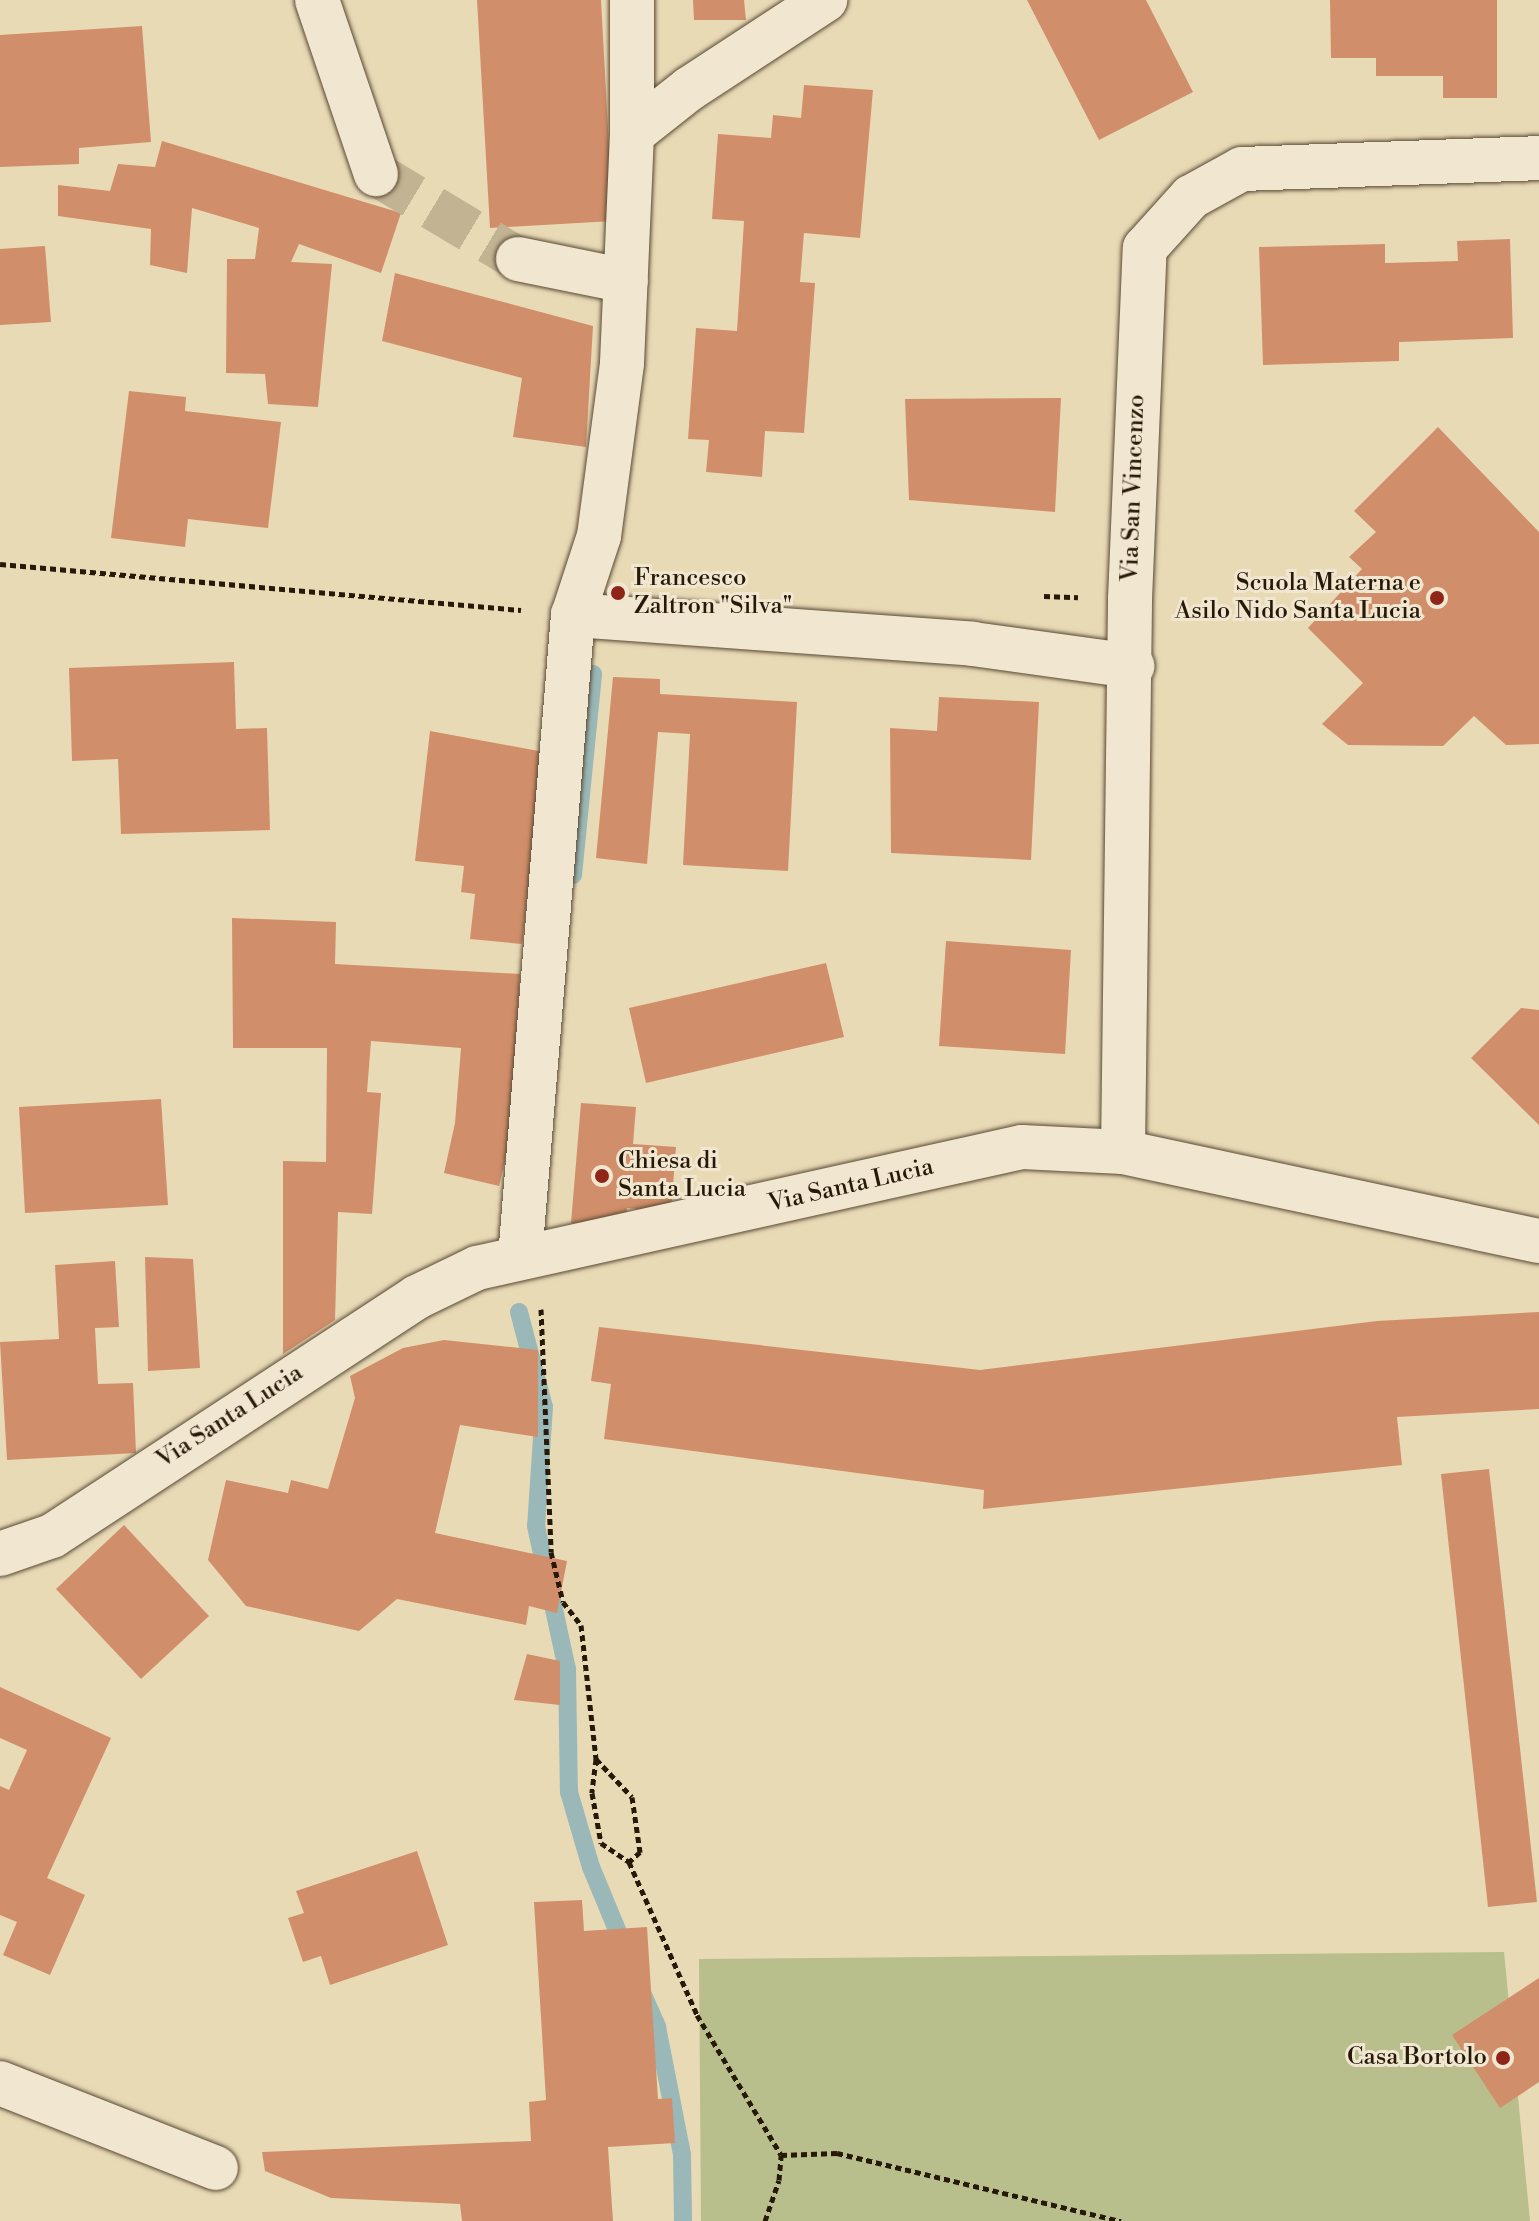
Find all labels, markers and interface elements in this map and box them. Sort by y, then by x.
street label: Via San Vincenzo [1116,394,1152,582]
place label: Francesco Zaltron "Silva" [634,565,792,621]
place label: Scuola Materna e Asilo Nido Santa Lucia [1175,570,1421,626]
marker: Francesco Zaltron "Silva" [609,584,627,602]
marker: Scuola Materna e Asilo Nido Santa Lucia [1428,589,1446,607]
place label: Chiesa di Santa Lucia [618,1148,746,1204]
street label: Via Santa Lucia [766,1153,936,1219]
marker: Chiesa di Santa Lucia [593,1167,611,1185]
street label: Via Santa Lucia [151,1359,309,1475]
place label: Casa Bortolo [1347,2044,1487,2072]
marker: Casa Bortolo [1494,2049,1512,2067]

